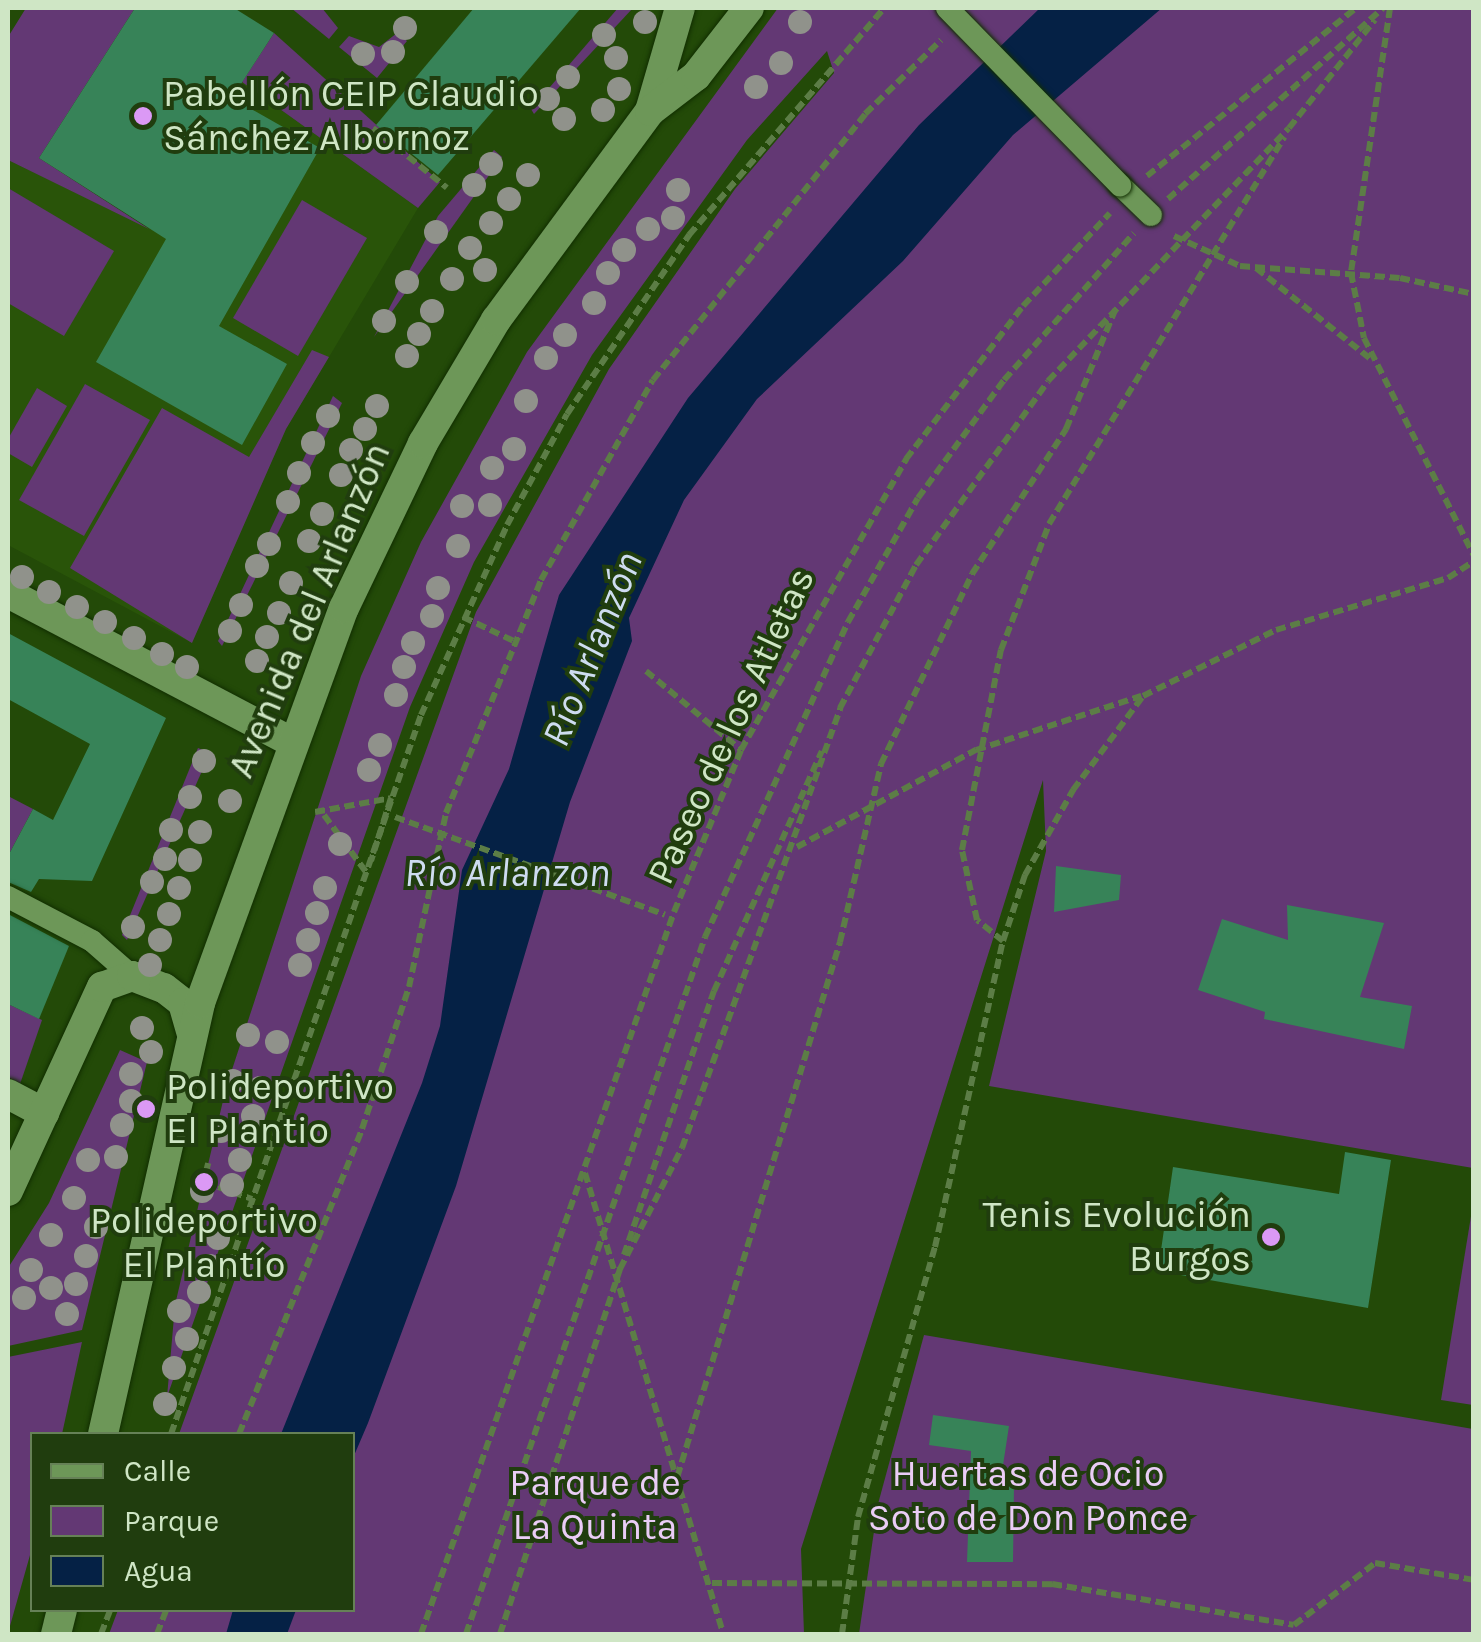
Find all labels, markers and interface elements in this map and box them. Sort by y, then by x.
place label: Pabellón CEIP Claudio Sánchez Albornoz [163,71,539,160]
marker: Pabellón CEIP Claudio Sánchez Albornoz [132,105,154,127]
street label: Avenida del Arlanzón [218,435,400,785]
water label: Río Arlanzón [531,545,653,753]
street label: Paseo de los Atletas [638,560,824,892]
water label: Río Arlanzon [404,849,610,897]
place label: Polideportivo El Plantio [166,1064,394,1154]
marker: Polideportivo El Plantio [135,1098,157,1120]
marker: Polideportivo El Plantío [193,1171,215,1193]
place label: Tenis Evolución Burgos [983,1192,1251,1282]
place label: Polideportivo El Plantío [90,1198,318,1288]
marker: Tenis Evolución Burgos [1260,1226,1282,1248]
legend [30,1432,355,1612]
park label: Huertas de Ocio Soto de Don Ponce [868,1451,1188,1540]
text: Calle [124,1453,191,1489]
park label: Parque de La Quinta [509,1460,681,1550]
text: Parque [124,1503,219,1539]
text: Agua [124,1553,193,1589]

